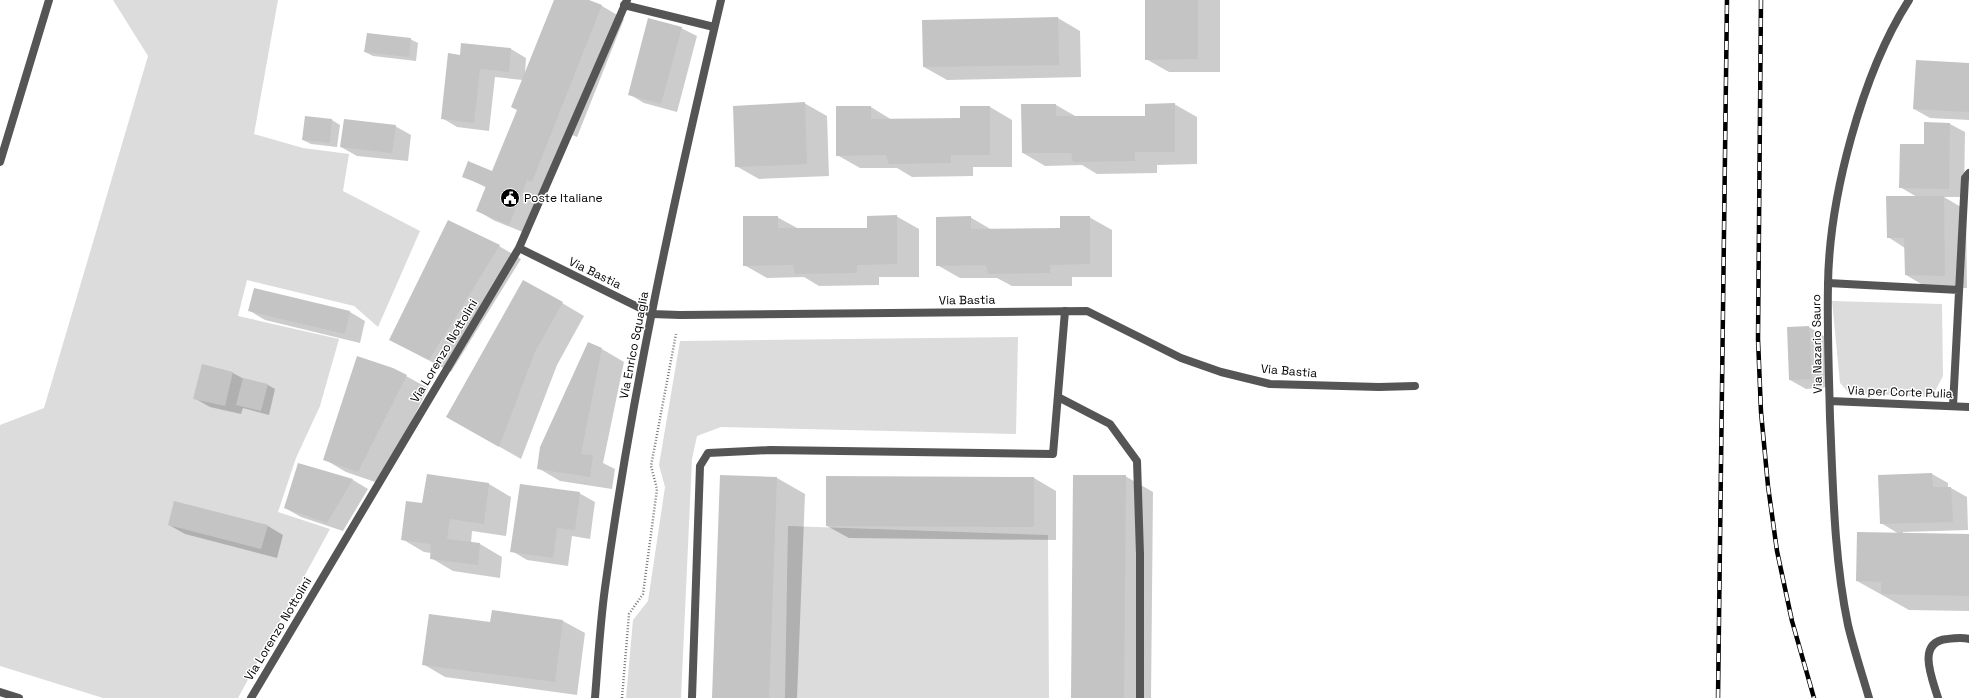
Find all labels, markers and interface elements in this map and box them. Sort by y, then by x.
public building icon: Poste Italiane [499,187,521,209]
place label: Poste Italiane [524,190,603,206]
street label: Via Bastia [566,253,624,293]
street label: Via Enrico Squaglia [616,290,652,400]
street label: Via Bastia [939,292,996,308]
street label: Via Nazario Sauro [1808,294,1826,394]
street label: Via Lorenzo Nottolini [407,296,481,406]
street label: Via Bastia [1260,361,1318,381]
street label: Via per Corte Pulia [1847,382,1953,402]
street label: Via Lorenzo Nottolini [241,574,315,684]

